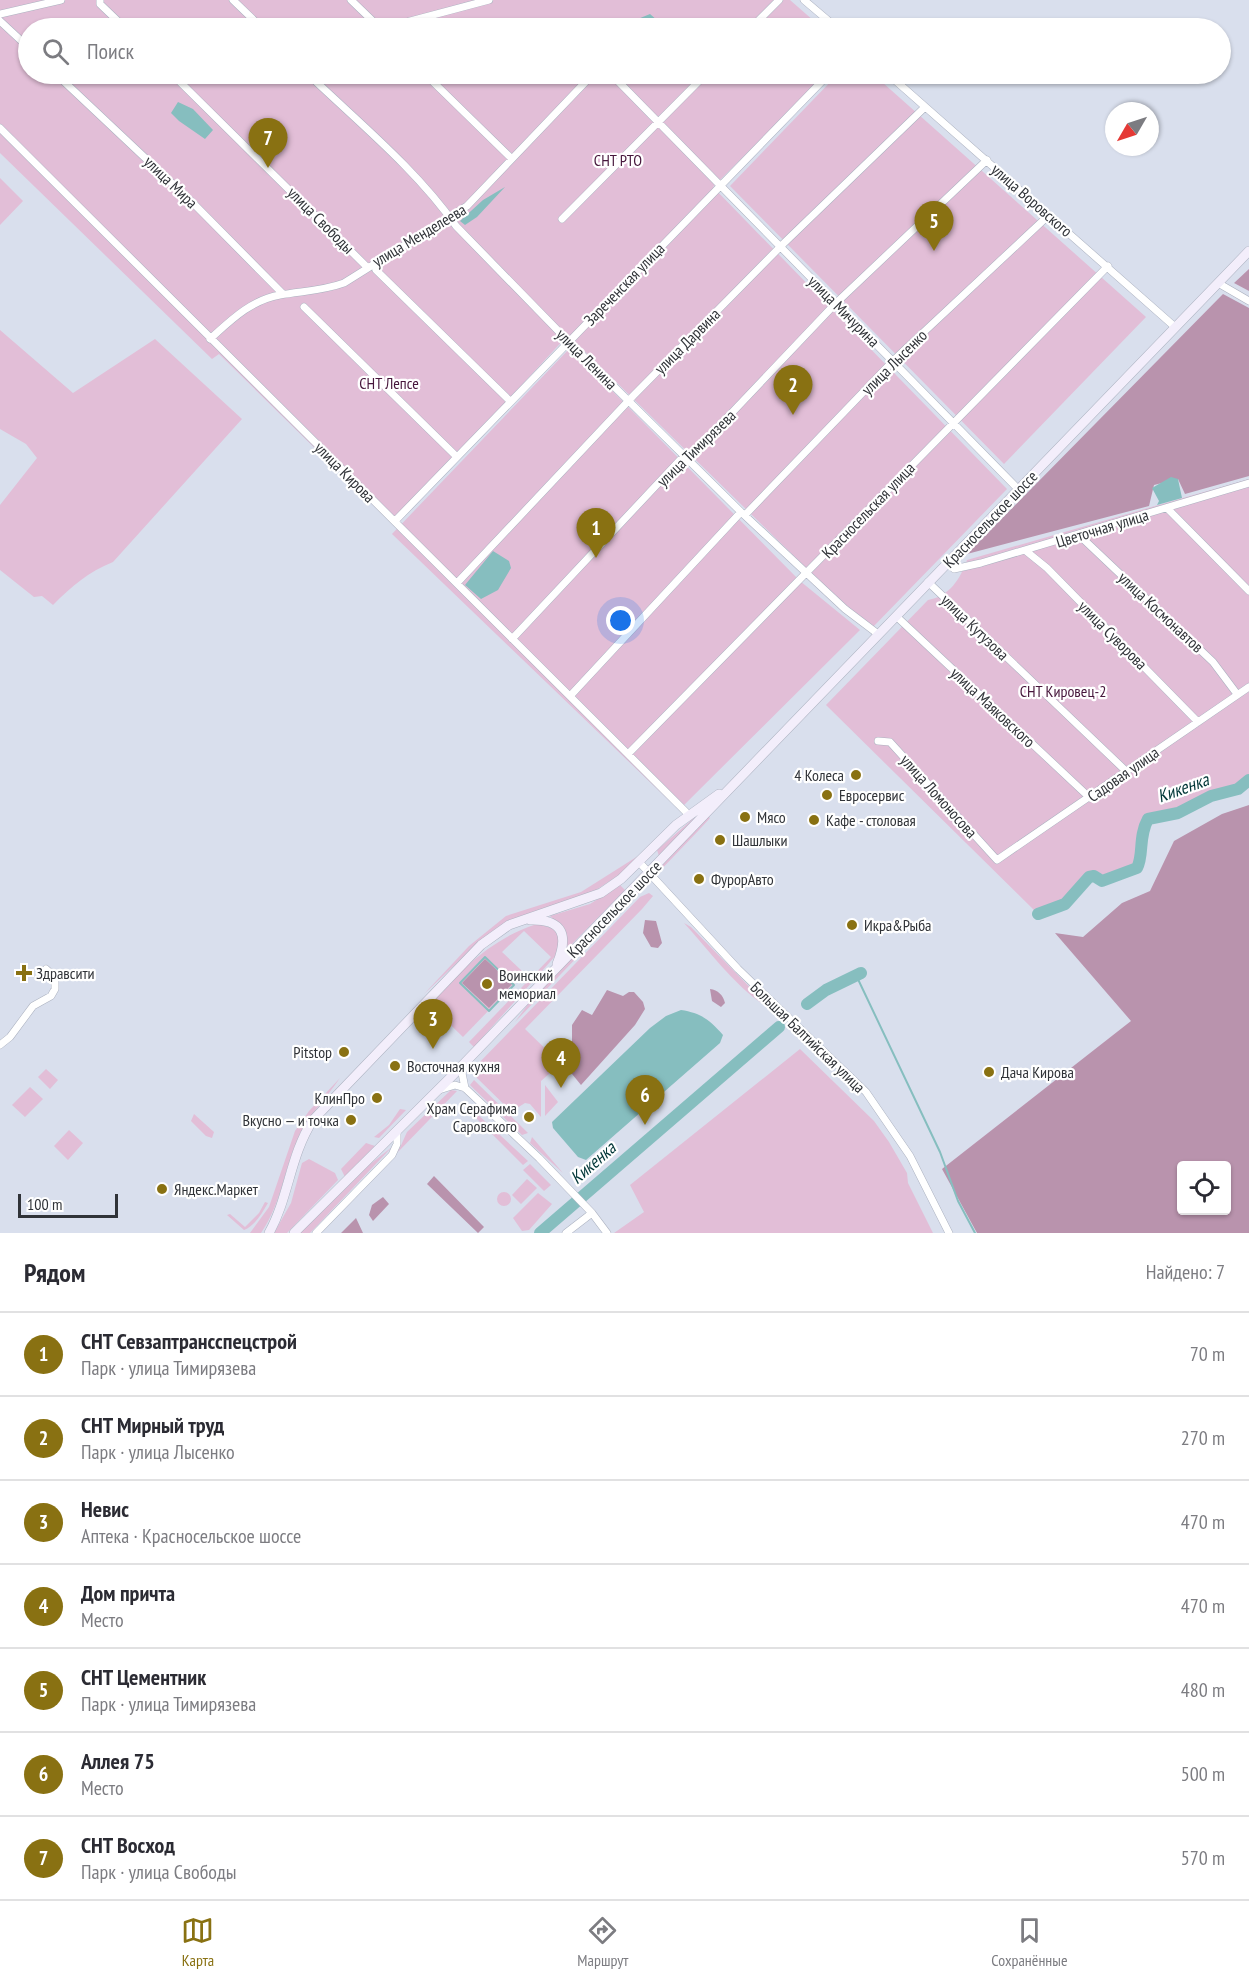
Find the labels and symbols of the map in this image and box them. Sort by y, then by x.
north arrow [1105,102,1159,156]
pin: 7 [248,118,288,168]
park label: СНТ РТО [594,150,642,170]
street label: улица Мира [140,152,202,212]
street label: улица Воровского [987,159,1077,241]
street label: улица Свободы [283,182,359,258]
street label: улица Менделеева [369,199,469,271]
pin: 5 [914,202,954,251]
street label: Зареченская улица [579,238,669,330]
street label: улица Мичурина [804,271,884,351]
street label: улица Дарвина [650,304,724,378]
street label: улица Ленина [552,324,622,394]
street label: улица Лысенко [857,325,931,399]
pin: 2 [774,366,812,415]
park label: СНТ Лепсе [359,373,419,393]
street label: улица Тимирязева [652,405,740,491]
street label: улица Кирова [310,437,380,507]
street label: Красносельская улица [817,458,919,562]
street label: Красносельское шоссе [939,466,1041,572]
street label: Цветочная улица [1053,504,1151,552]
pin: 1 [576,508,616,558]
street label: улица Космонавтов [1114,567,1208,657]
street label: улица Кутузова [937,590,1013,664]
street label: улица Суворова [1074,596,1152,674]
your location [606,606,635,635]
street label: улица Маяковского [946,663,1040,751]
park label: СНТ Кировец-2 [1020,681,1106,701]
street label: Садовая улица [1083,742,1163,806]
street label: улица Ломоносова [896,750,982,842]
place label: 4 Колеса [794,765,844,785]
water label: Кикенка [1154,767,1212,807]
marker: 4 Колеса [849,768,863,782]
place label: Евросервис [839,785,905,805]
marker: Евросервис [820,788,834,802]
place label: Мясо [757,807,786,827]
marker: Мясо [738,810,752,824]
place label: Кафе - столовая [826,810,916,830]
marker: Кафе - столовая [807,813,821,827]
place label: Шашлыки [732,830,787,850]
marker: Шашлыки [713,833,727,847]
street label: Красносельское шоссе [563,856,665,962]
place label: ФурорАвто [711,869,774,889]
marker: ФурорАвто [692,872,706,886]
place label: Икра&Рыба [864,915,932,935]
marker: Икра&Рыба [845,918,859,932]
place label: Здравсити [36,963,95,983]
place label: Воинский мемориал [499,965,556,1003]
marker: Здравсити [17,966,31,980]
marker: Воинский мемориал [480,977,494,991]
street label: Большая Балтийская улица [746,977,870,1097]
pin: 3 [414,1000,452,1049]
pin: 4 [542,1038,580,1088]
place label: Pitstop [293,1042,332,1062]
marker: Pitstop [337,1045,351,1059]
place label: Восточная кухня [407,1056,500,1076]
marker: Восточная кухня [388,1059,402,1073]
place label: Дача Кирова [1001,1062,1074,1082]
marker: Дача Кирова [982,1065,996,1079]
pin: 6 [626,1076,664,1125]
place label: КлинПро [314,1088,365,1108]
marker: КлинПро [370,1091,384,1105]
place label: Храм Серафима Саровского [426,1098,517,1136]
place label: Вкусно — и точка [242,1110,339,1130]
marker: Храм Серафима Саровского [522,1110,536,1124]
marker: Вкусно — и точка [344,1113,358,1127]
water label: Кикенка [565,1136,621,1189]
place label: Яндекс.Маркет [174,1179,259,1199]
marker: Яндекс.Маркет [155,1182,169,1196]
scale bar [18,1191,118,1218]

